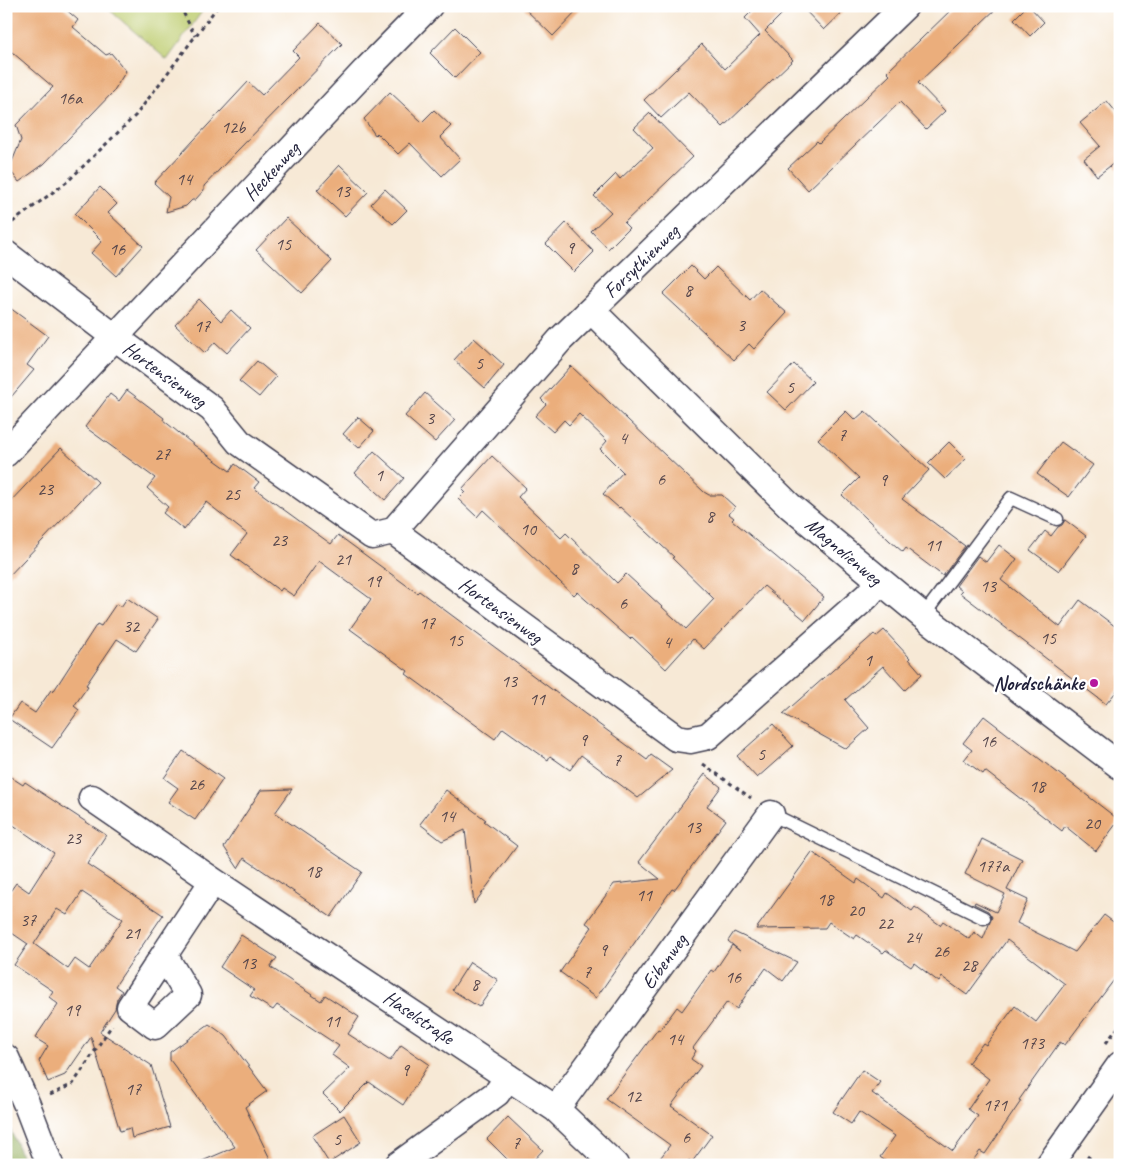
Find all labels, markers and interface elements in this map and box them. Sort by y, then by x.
house number: 16a [58,87,83,109]
house number: 12b [221,116,246,138]
street label: Heckenweg [238,135,306,206]
house number: 14 [176,168,194,190]
house number: 13 [334,180,352,202]
street label: Forsythienweg [598,218,686,304]
house number: 15 [275,233,292,255]
house number: 9 [566,237,576,259]
house number: 16 [109,238,126,260]
house number: 8 [684,279,694,301]
house number: 3 [737,314,747,336]
house number: 17 [194,315,211,337]
street label: Hortensienweg [118,336,212,414]
house number: 5 [475,352,484,374]
house number: 5 [786,376,795,398]
house number: 3 [426,407,436,429]
house number: 7 [838,424,847,446]
house number: 4 [619,427,629,449]
house number: 27 [154,443,171,465]
house number: 1 [375,464,384,486]
house number: 6 [657,468,666,490]
house number: 9 [879,469,889,491]
house number: 23 [37,478,55,500]
house number: 25 [224,483,241,505]
house number: 8 [706,505,716,527]
street label: Magnolienweg [800,512,889,592]
house number: 10 [520,518,538,540]
house number: 23 [271,529,289,551]
house number: 11 [925,534,942,556]
house number: 21 [335,548,352,570]
house number: 8 [570,557,580,579]
house number: 19 [365,570,383,592]
street label: Hortensienweg [454,572,548,650]
house number: 13 [980,575,998,597]
house number: 6 [619,592,628,614]
house number: 17 [419,612,436,634]
house number: 32 [123,615,141,637]
house number: 15 [1040,627,1057,649]
house number: 15 [447,629,464,651]
house number: 4 [663,631,673,653]
house number: 1 [864,649,873,671]
house number: 13 [501,670,519,692]
place label: Nordschänke [994,671,1086,696]
marker: Nordschänke [1088,677,1100,689]
house number: 11 [529,688,546,710]
house number: 9 [579,729,589,751]
house number: 16 [980,730,997,752]
house number: 5 [757,743,766,765]
house number: 7 [613,749,622,771]
house number: 26 [188,773,205,795]
house number: 18 [1029,775,1047,797]
house number: 14 [439,805,457,827]
house number: 20 [1084,812,1102,834]
house number: 13 [685,816,703,838]
house number: 23 [65,827,83,849]
house number: 177a [977,855,1010,877]
house number: 18 [305,860,323,882]
house number: 11 [636,884,653,906]
house number: 18 [817,888,835,910]
house number: 20 [848,899,866,921]
house number: 37 [20,909,37,931]
house number: 22 [877,912,895,934]
house number: 21 [124,922,141,944]
house number: 24 [905,926,923,948]
street label: Eibenweg [636,928,693,994]
house number: 9 [599,939,609,961]
house number: 26 [933,940,950,962]
house number: 13 [240,952,258,974]
house number: 28 [961,954,979,976]
house number: 7 [583,961,592,983]
house number: 16 [725,966,742,988]
house number: 8 [471,973,481,995]
street label: Haselstraße [379,985,460,1051]
house number: 19 [64,999,82,1021]
house number: 11 [324,1010,341,1032]
house number: 14 [667,1028,685,1050]
house number: 173 [1020,1032,1046,1054]
house number: 9 [401,1059,411,1081]
house number: 17 [125,1078,142,1100]
house number: 12 [625,1085,643,1107]
house number: 171 [983,1094,1008,1116]
house number: 6 [682,1126,691,1148]
house number: 5 [333,1128,342,1150]
house number: 7 [512,1132,521,1154]

